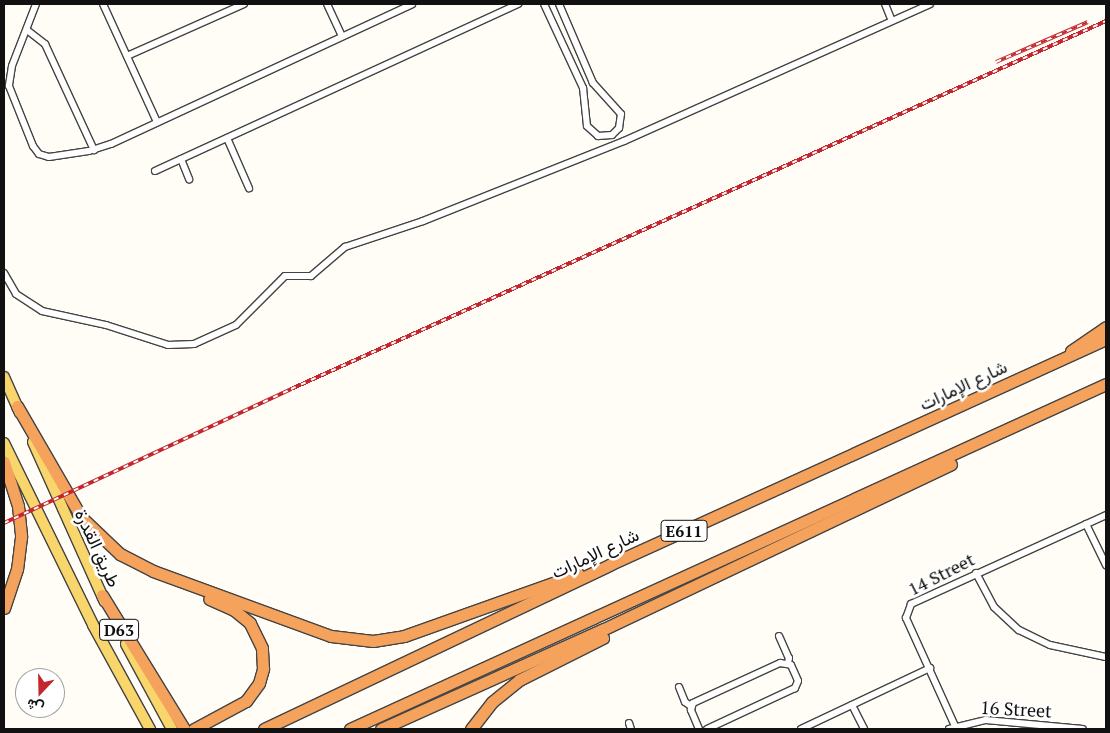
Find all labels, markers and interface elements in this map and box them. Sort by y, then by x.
street label: شارع الإمارات [916,355,1010,415]
street label: طريق القدرة [71,506,125,590]
road number: E611 [660,518,708,544]
street label: شارع الإمارات [548,523,642,583]
street label: 14 Street [904,548,978,600]
road number: D63 [99,616,139,644]
north arrow [15,668,65,718]
text: ش [24,695,46,718]
street label: 16 Street [980,696,1052,722]

